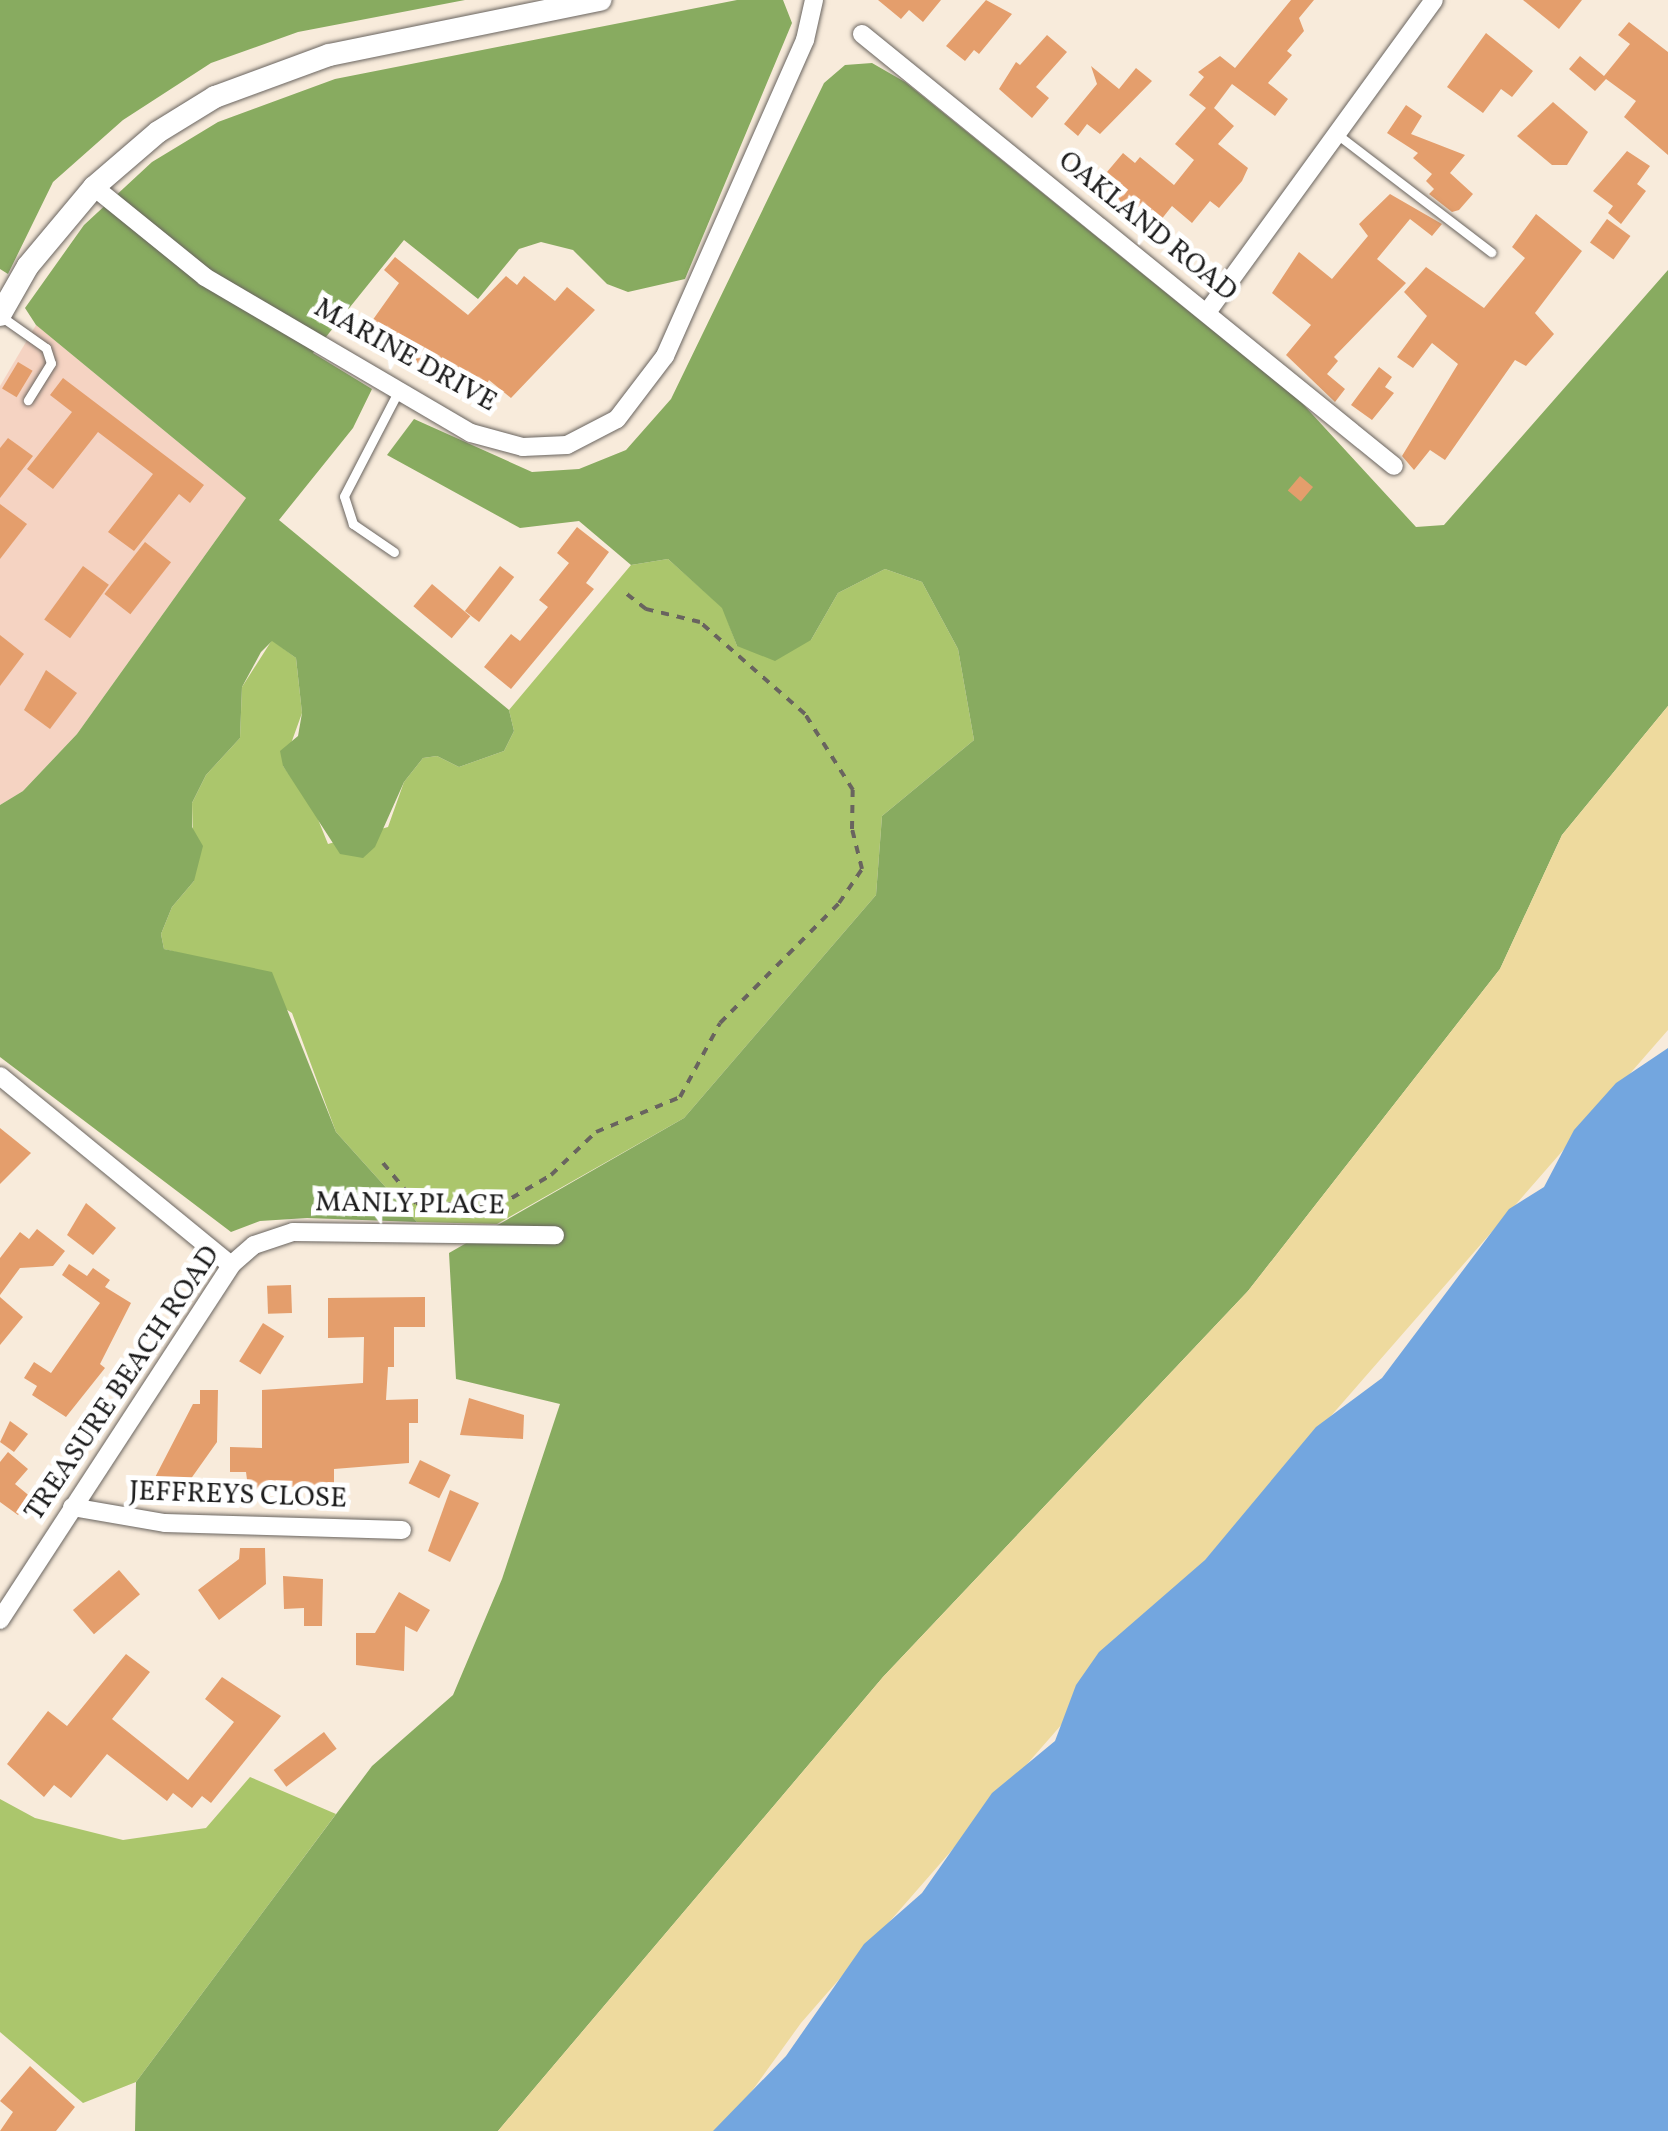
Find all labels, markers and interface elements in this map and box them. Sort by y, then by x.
street label: OAKLAND ROAD [1051,145,1243,309]
street label: MARINE DRIVE [308,292,502,420]
street label: MANLY PLACE [314,1187,506,1223]
street label: TREASURE BEACH ROAD [18,1240,228,1528]
street label: JEFFREYS CLOSE [129,1475,347,1517]

